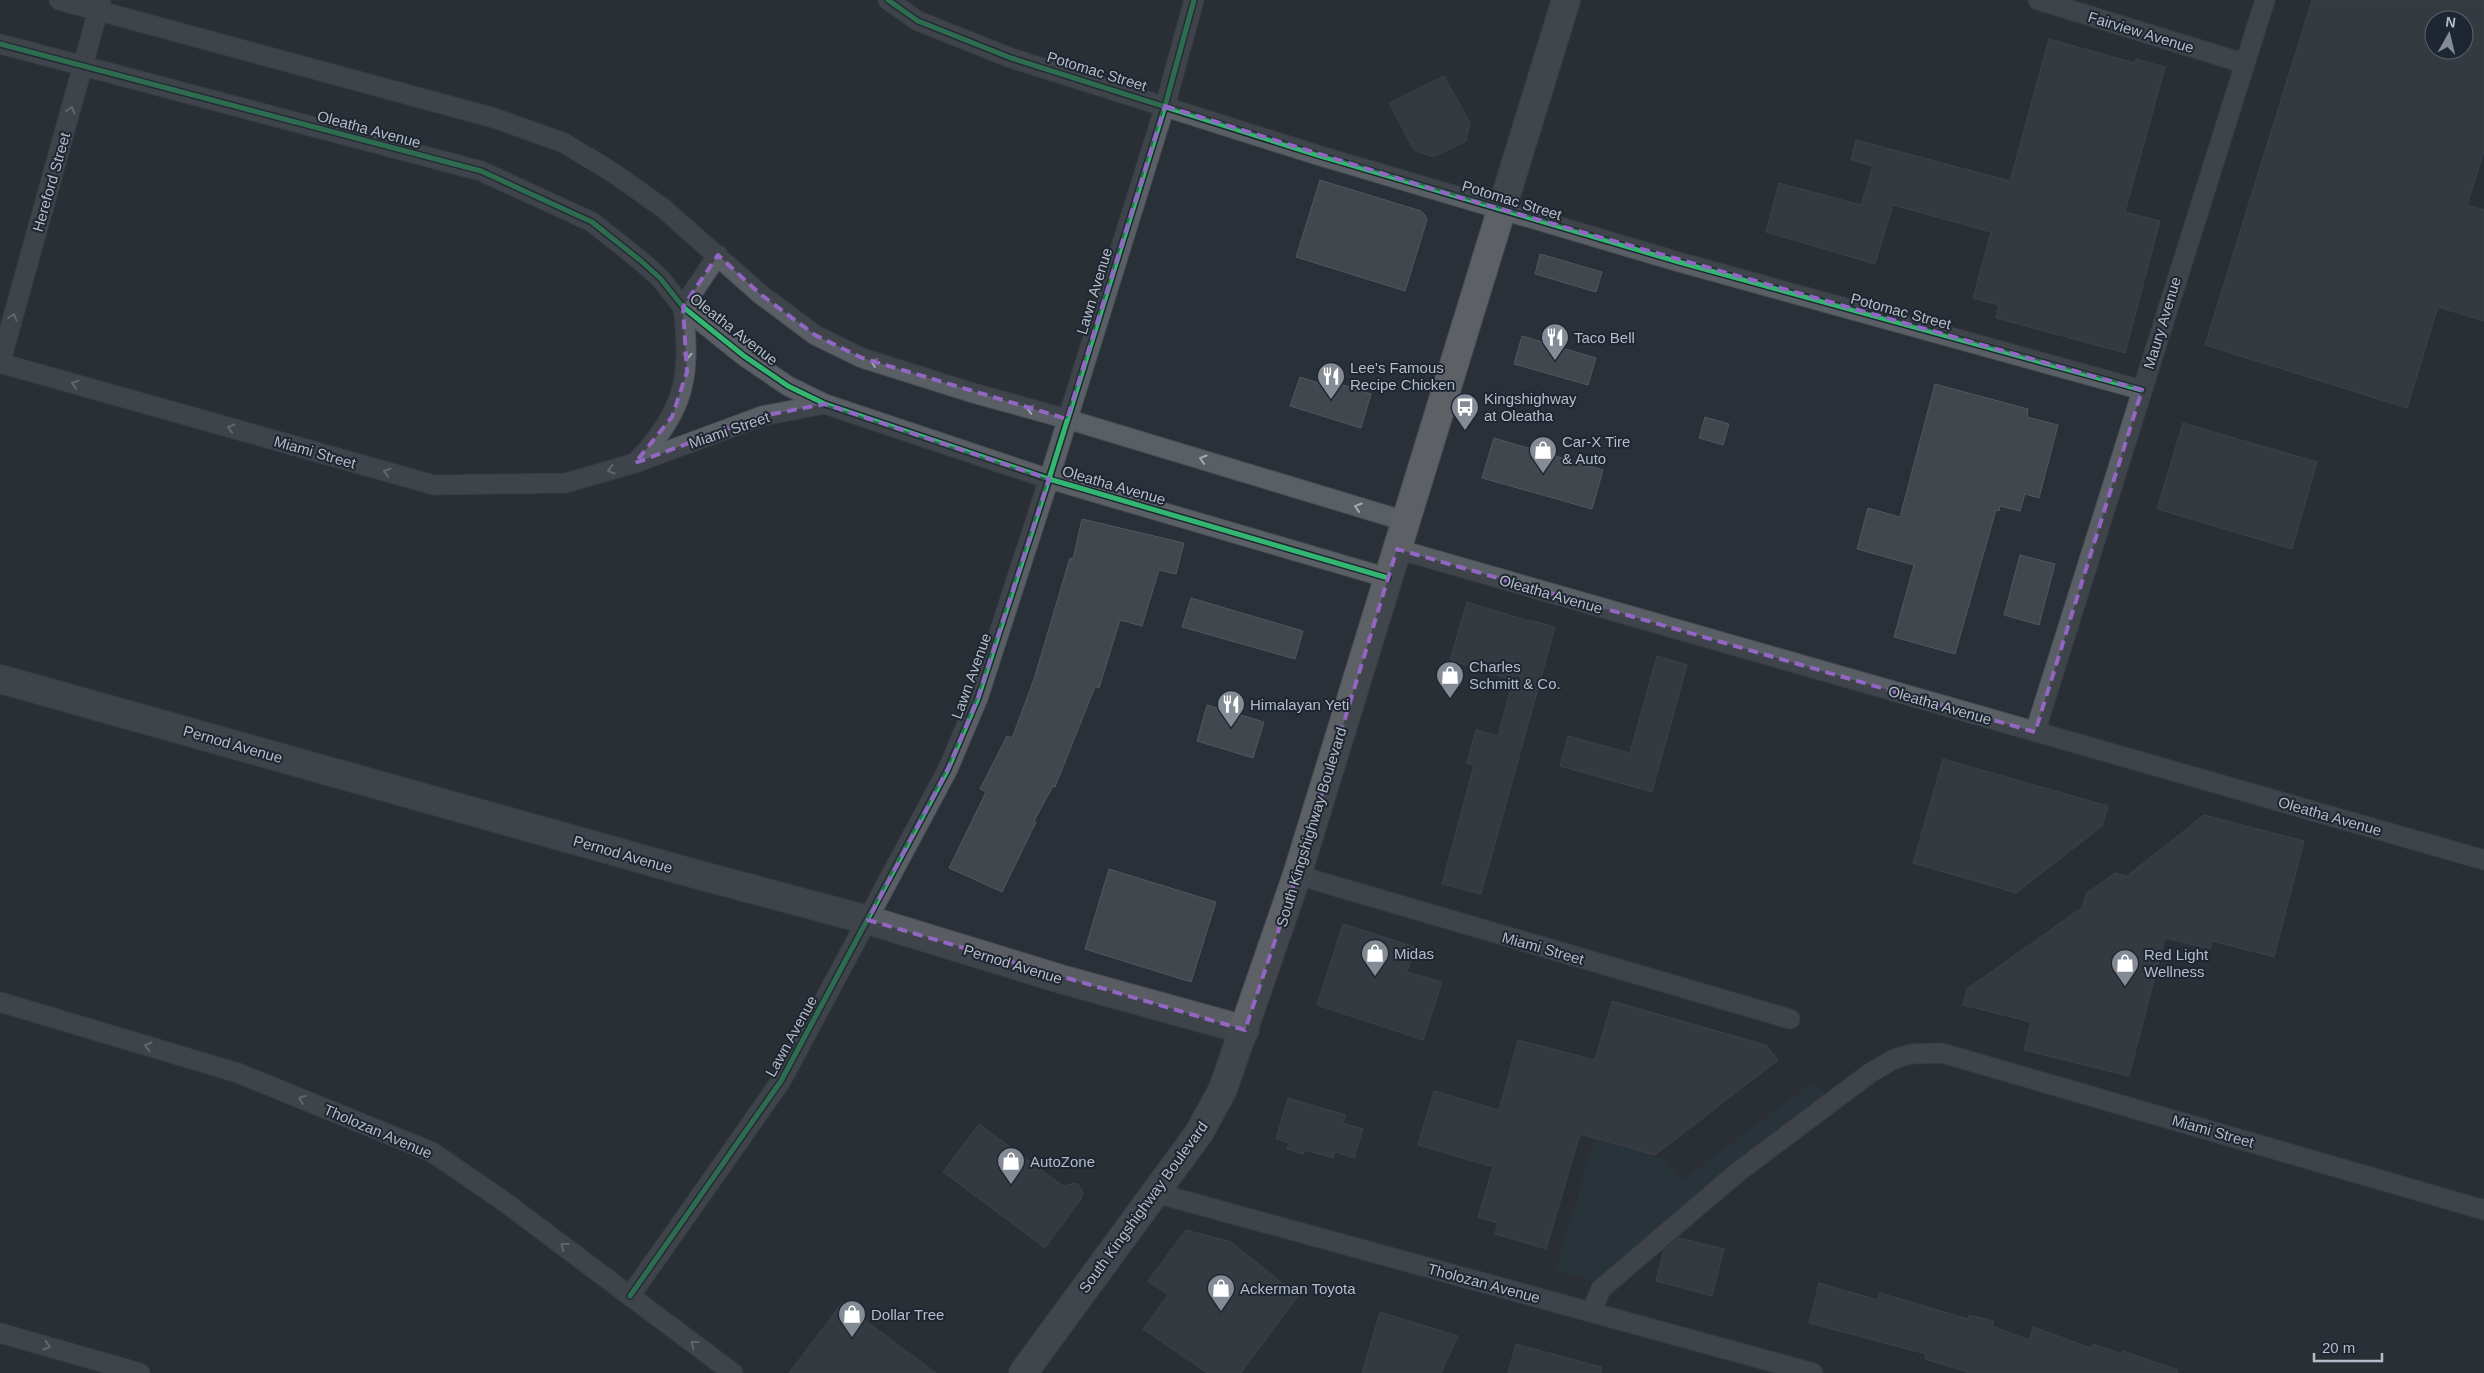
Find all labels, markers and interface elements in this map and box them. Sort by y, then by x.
street label: Fairview Avenue [2086,8,2196,56]
north arrow [2424,10,2474,60]
text: N [2445,13,2457,31]
street label: Potomac Street [1045,48,1150,94]
one-way arrow [66,106,76,114]
street label: Oleatha Avenue [315,107,423,151]
street label: Hereford Street [29,130,74,234]
street label: Potomac Street [1460,177,1565,223]
street label: Lawn Avenue [1073,246,1115,336]
street label: Maury Avenue [2140,275,2184,371]
street label: Potomac Street [1849,289,1954,333]
street label: Oleatha Avenue [687,290,781,368]
one-way arrow [8,313,18,321]
restaurant icon: Taco Bell [1540,322,1570,361]
place label: Taco Bell [1574,329,1635,346]
one-way arrow [682,352,693,360]
one-way arrow [871,358,879,368]
place label: Lee's Famous Recipe Chicken [1350,359,1455,393]
restaurant icon: Lee's Famous Recipe Chicken [1316,361,1346,400]
one-way arrow [71,380,79,390]
place label: Kingshighway at Oleatha [1484,390,1577,424]
bus stop icon: Kingshighway at Oleatha [1450,392,1480,431]
one-way arrow [1026,404,1035,415]
street label: Miami Street [686,408,772,452]
one-way arrow [227,424,236,434]
street label: Miami Street [272,432,359,472]
place label: Car-X Tire & Auto [1562,433,1630,467]
shop icon: Car-X Tire & Auto [1528,435,1558,474]
one-way arrow [1199,455,1208,465]
street label: Oleatha Avenue [1060,462,1168,508]
one-way arrow [608,464,616,474]
one-way arrow [384,468,392,478]
one-way arrow [1355,502,1363,512]
street label: Oleatha Avenue [1497,571,1605,617]
street label: Lawn Avenue [948,631,994,721]
place label: Charles Schmitt & Co. [1469,658,1561,692]
shop icon: Charles Schmitt & Co. [1435,660,1465,699]
street label: Oleatha Avenue [1886,682,1994,728]
restaurant icon: Himalayan Yeti [1216,689,1246,728]
place label: Himalayan Yeti [1250,696,1349,713]
street label: Pernod Avenue [181,722,285,766]
street label: South Kingshighway Boulevard [1273,725,1349,929]
street label: Oleatha Avenue [2276,793,2384,839]
street label: Pernod Avenue [571,832,675,876]
street label: Miami Street [1500,928,1587,968]
shop icon: Midas [1360,938,1390,977]
street label: Pernod Avenue [962,941,1064,987]
place label: Midas [1394,945,1434,962]
place label: Red Light Wellness [2144,946,2209,980]
shop icon: Red Light Wellness [2110,948,2140,987]
street label: Lawn Avenue [762,993,820,1079]
one-way arrow [145,1042,153,1052]
one-way arrow [298,1095,307,1105]
street label: Tholozan Avenue [321,1101,435,1161]
street label: Miami Street [2170,1111,2257,1151]
street label: South Kingshighway Boulevard [1075,1118,1211,1296]
shop icon: AutoZone [996,1146,1026,1185]
place label: AutoZone [1030,1153,1095,1170]
one-way arrow [560,1243,570,1252]
street label: Tholozan Avenue [1426,1260,1542,1306]
shop icon: Ackerman Toyota [1206,1273,1236,1312]
place label: Ackerman Toyota [1240,1280,1356,1297]
shop icon: Dollar Tree [837,1299,867,1338]
place label: Dollar Tree [871,1306,944,1323]
scale bar [2314,1330,2382,1362]
text: 20 m [2322,1339,2355,1356]
one-way arrow [42,1341,50,1351]
one-way arrow [691,1341,700,1349]

